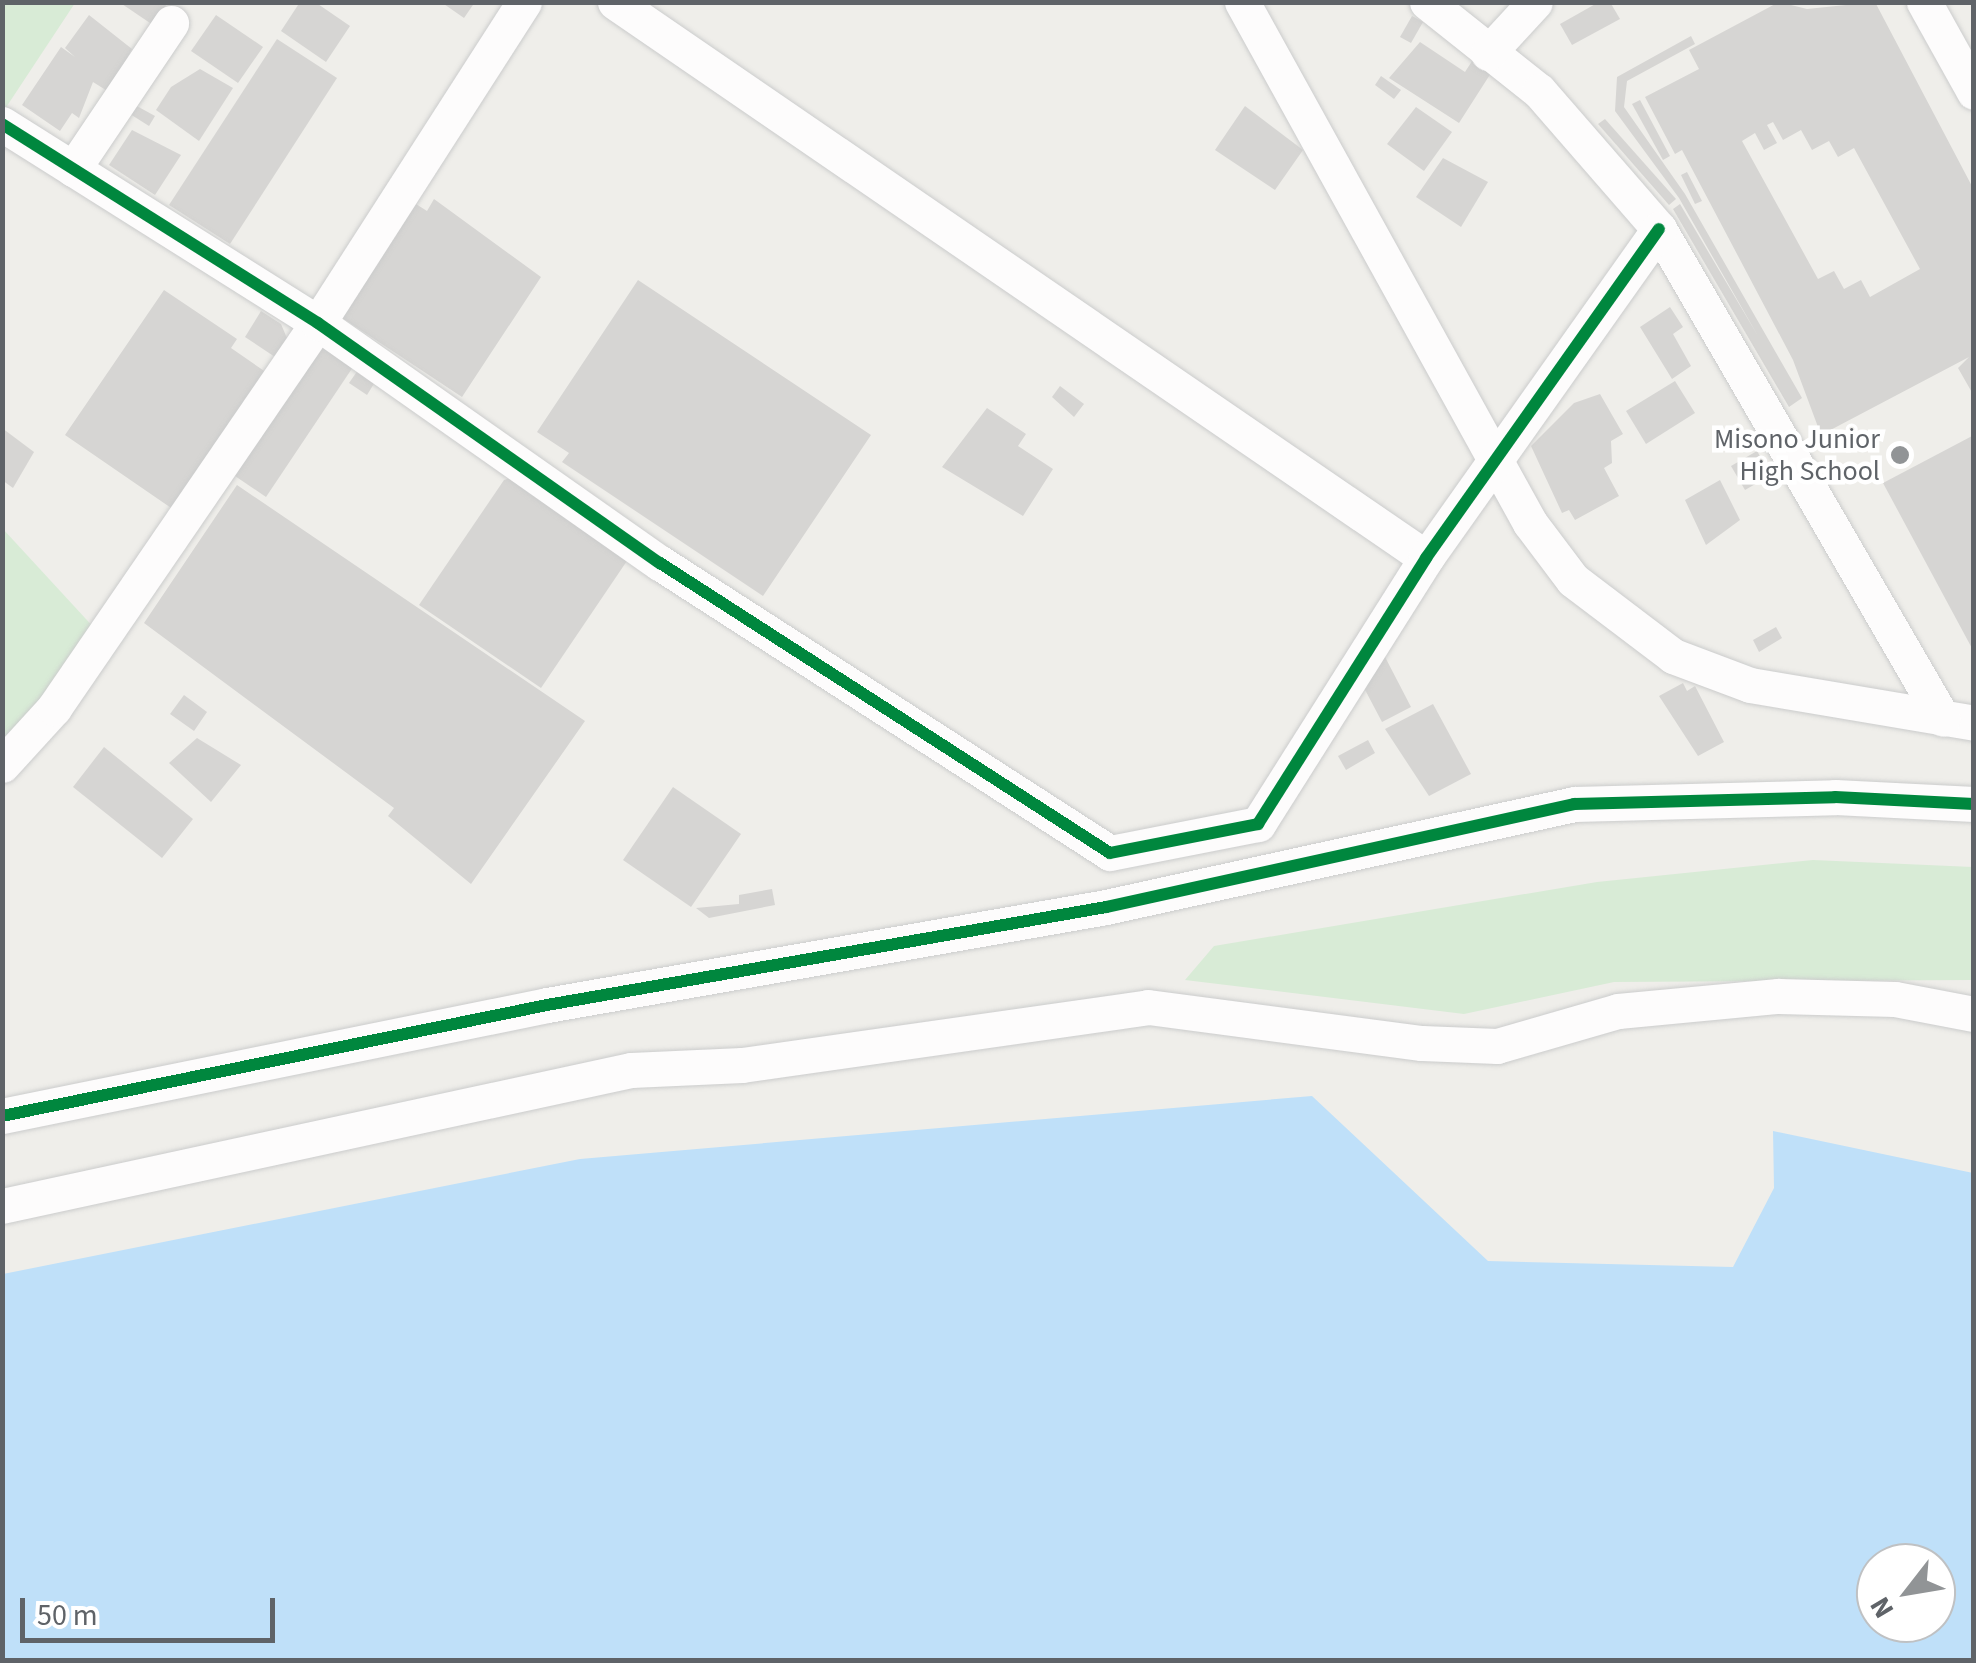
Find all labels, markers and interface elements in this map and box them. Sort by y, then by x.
place label: Misono Junior High School [1714,422,1880,488]
marker: Misono Junior High School [1889,444,1911,466]
north arrow [1856,1543,1956,1643]
scale bar [25,1578,280,1640]
text: N [1860,1589,1904,1626]
text: 50 m [37,1594,98,1637]

